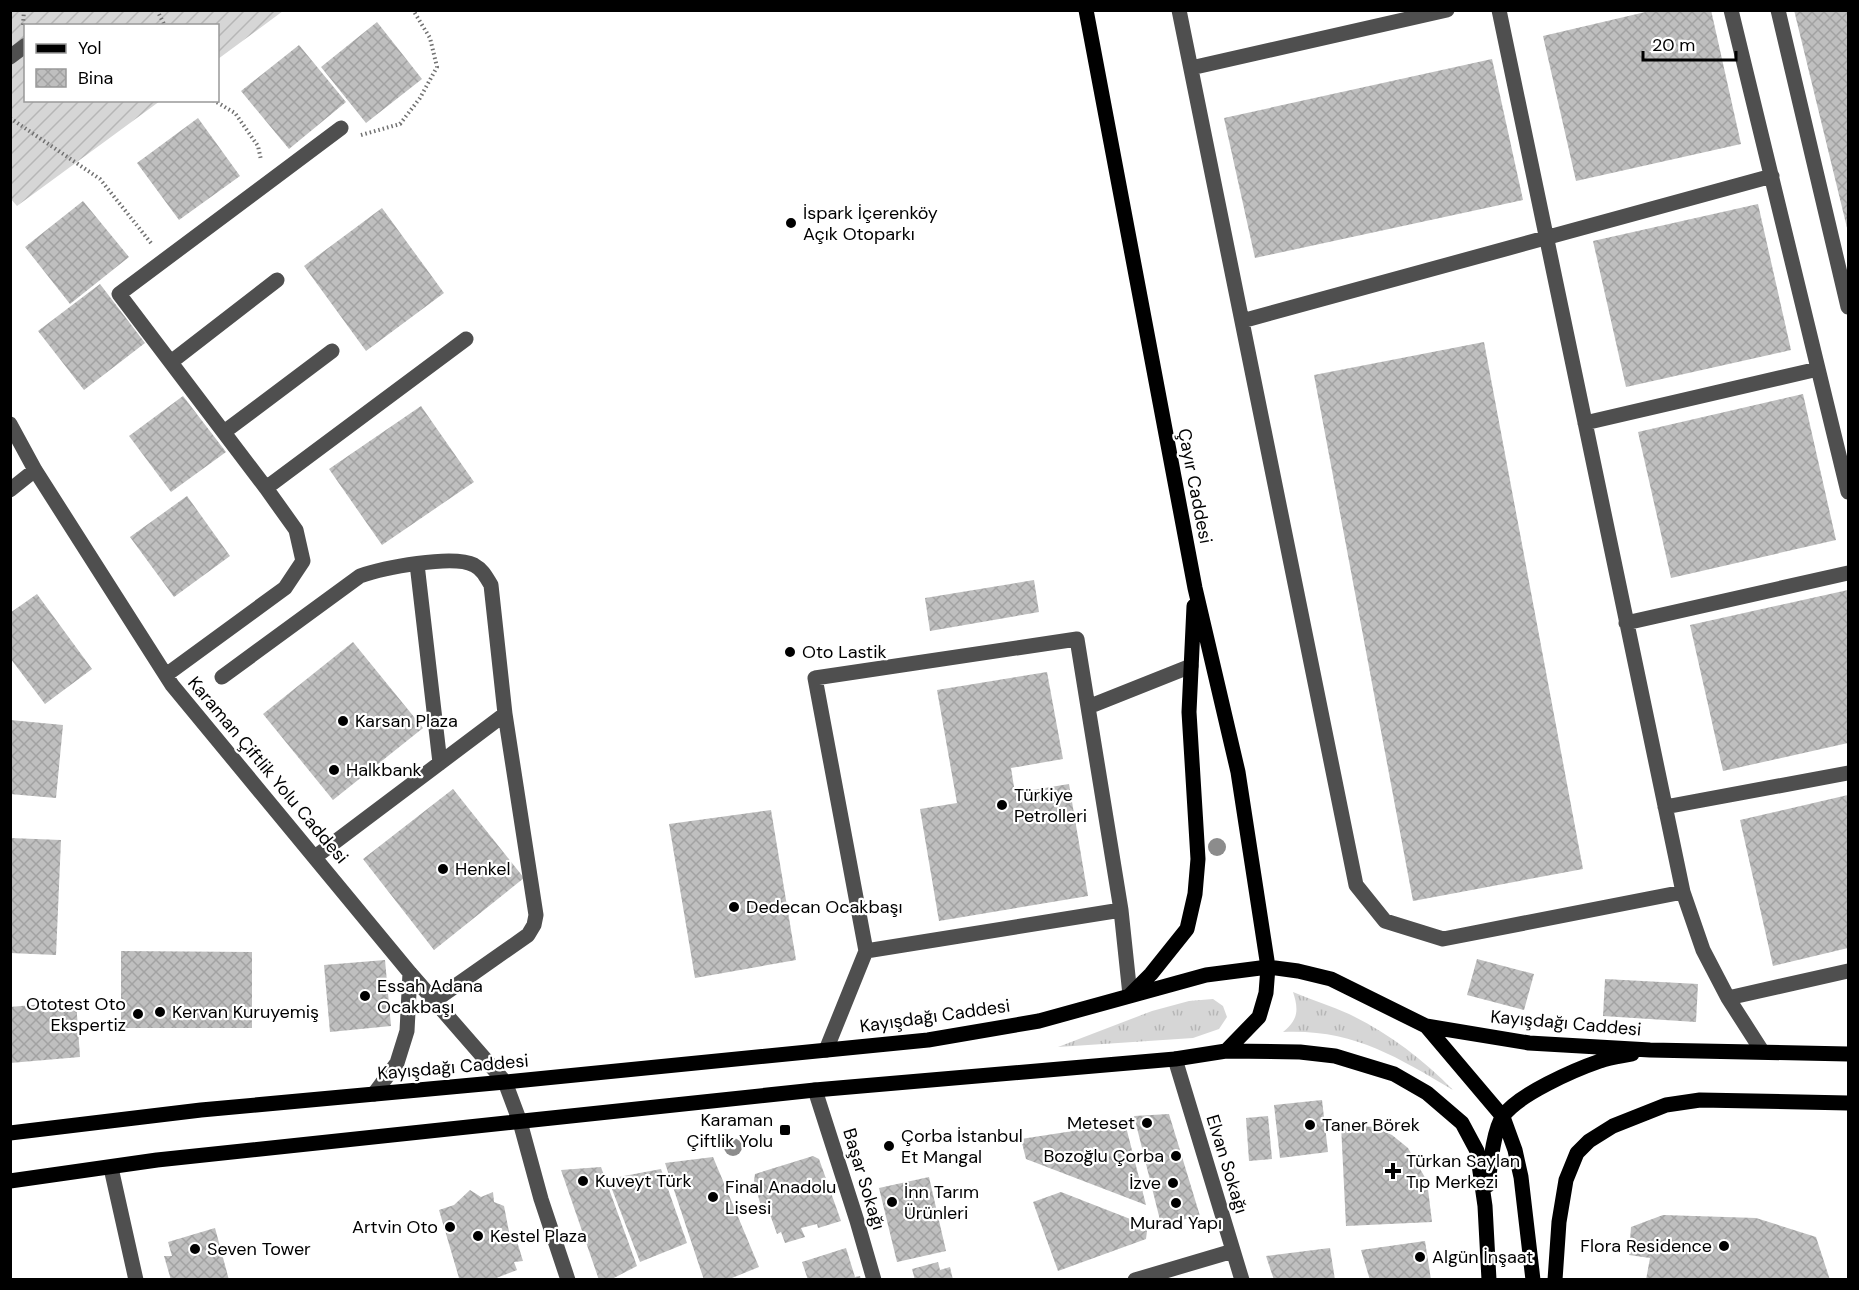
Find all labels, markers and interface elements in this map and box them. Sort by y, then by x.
legend [24,24,219,102]
scale bar [1643,24,1736,62]
text: 20 m [1652,33,1695,57]
text: Yol [78,36,102,60]
text: Bina [78,66,113,90]
place label: İspark İçerenköy Açık Otoparkı [803,201,938,246]
marker: İspark İçerenköy Açık Otoparkı [784,216,798,230]
street label: Çayır Caddesi [1172,426,1218,546]
place label: Oto Lastik [802,640,887,664]
marker: Oto Lastik [783,645,797,659]
street label: Karaman Çiftlik Yolu Caddesi [183,671,353,869]
place label: Karsan Plaza [355,709,458,733]
marker: Karsan Plaza [336,714,350,728]
place label: Halkbank [346,758,422,782]
marker: Halkbank [327,763,341,777]
place label: Türkiye Petrolleri [1014,783,1087,828]
marker: Türkiye Petrolleri [995,798,1009,812]
place label: Henkel [455,857,510,881]
marker: Henkel [436,862,450,876]
place label: Dedecan Ocakbaşı [746,895,903,919]
marker: Dedecan Ocakbaşı [727,900,741,914]
place label: Essah Adana Ocakbaşı [377,974,483,1019]
marker: Essah Adana Ocakbaşı [358,989,372,1003]
place label: Ototest Oto Ekspertiz [26,992,126,1037]
street label: Kayışdağı Caddesi [858,994,1012,1038]
place label: Kervan Kuruyemiş [172,1000,319,1024]
street label: Kayışdağı Caddesi [1490,1004,1642,1042]
marker: Kervan Kuruyemiş [153,1005,167,1019]
marker: Ototest Oto Ekspertiz [131,1007,145,1021]
street label: Kayışdağı Caddesi [377,1048,529,1086]
place label: Karaman Çiftlik Yolu [687,1108,773,1153]
place label: Meteset [1067,1111,1135,1135]
street label: Elvan Sokağı [1201,1112,1253,1216]
place label: Taner Börek [1322,1113,1420,1137]
marker: Meteset [1140,1116,1154,1130]
marker: Taner Börek [1303,1118,1317,1132]
marker: Karaman Çiftlik Yolu [778,1123,792,1137]
place label: Çorba İstanbul Et Mangal [901,1124,1023,1169]
street label: Başar Sokağı [837,1125,891,1233]
marker: Çorba İstanbul Et Mangal [882,1139,896,1153]
place label: Bozoğlu Çorba [1043,1144,1164,1168]
marker: Bozoğlu Çorba [1169,1149,1183,1163]
place label: Türkan Saylan Tıp Merkezi [1406,1149,1520,1194]
marker: Türkan Saylan Tıp Merkezi [1384,1162,1402,1180]
place label: Kuveyt Türk [595,1169,692,1193]
place label: İzve [1129,1171,1161,1195]
marker: Kuveyt Türk [576,1174,590,1188]
place label: Final Anadolu Lisesi [725,1175,836,1220]
marker: İzve [1166,1176,1180,1190]
place label: İnn Tarım Ürünleri [904,1180,979,1225]
marker: Final Anadolu Lisesi [706,1190,720,1204]
marker: İnn Tarım Ürünleri [885,1195,899,1209]
marker: Murad Yapı [1169,1196,1183,1210]
place label: Murad Yapı [1130,1211,1222,1235]
place label: Artvin Oto [352,1215,438,1239]
marker: Artvin Oto [443,1220,457,1234]
place label: Kestel Plaza [490,1224,587,1248]
marker: Kestel Plaza [471,1229,485,1243]
place label: Flora Residence [1580,1234,1712,1258]
place label: Seven Tower [207,1237,311,1261]
marker: Flora Residence [1717,1239,1731,1253]
marker: Seven Tower [188,1242,202,1256]
place label: Algün İnşaat [1432,1245,1533,1269]
marker: Algün İnşaat [1413,1250,1427,1264]

